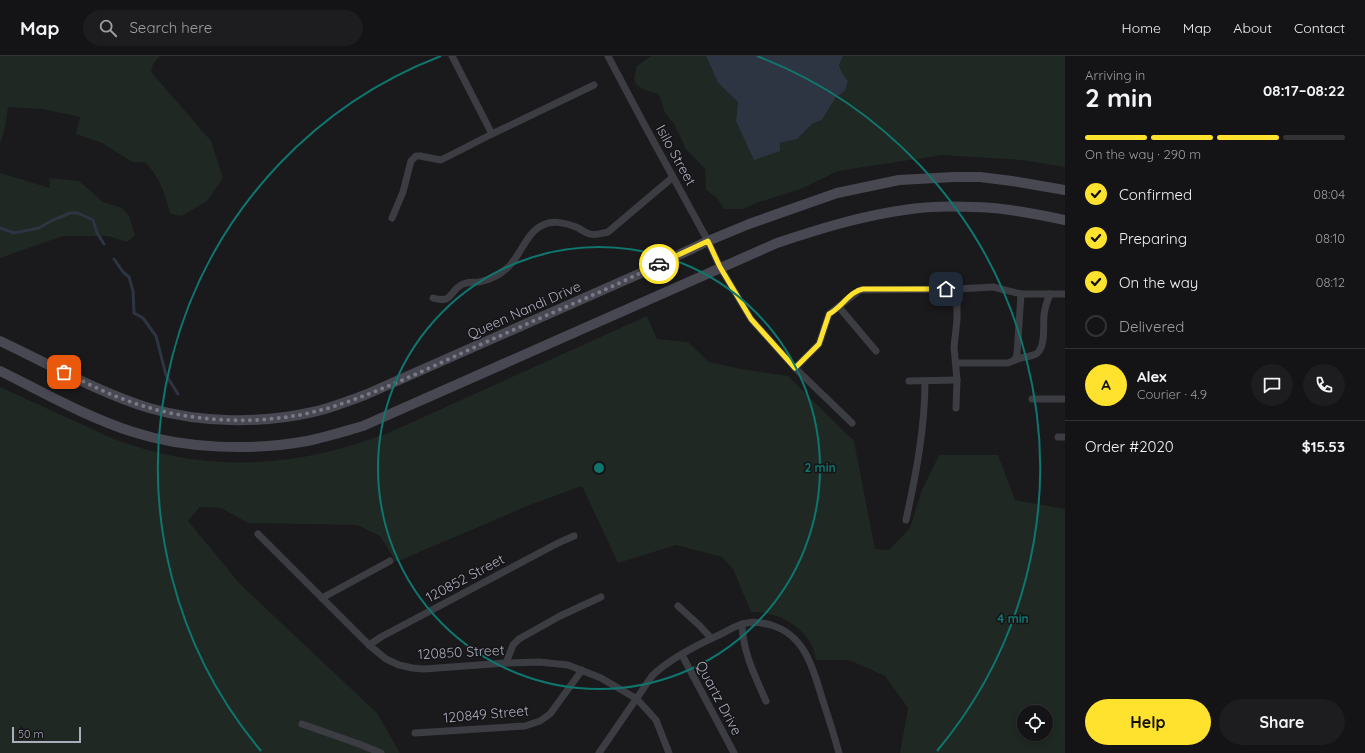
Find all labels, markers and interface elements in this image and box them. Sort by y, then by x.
search box [83,10,363,46]
text: Map [20,16,59,40]
icon: search [97,17,119,39]
text: Search here [129,18,212,37]
text: Home [1122,19,1161,37]
text: Map [1183,19,1211,37]
text: About [1233,19,1272,37]
text: Contact [1294,19,1345,37]
text: Arriving in [1085,67,1145,83]
text: 2 min [1085,81,1153,114]
text: 08:17–08:22 [1263,81,1345,100]
street label: Isilo Street [652,121,700,189]
text: On the way · 290 m [1085,146,1201,162]
icon: check [1085,183,1107,205]
text: Confirmed [1119,185,1192,204]
text: 08:04 [1313,186,1345,202]
icon: check [1085,227,1107,249]
text: Preparing [1119,229,1187,248]
text: 08:10 [1315,230,1345,246]
courier [639,244,679,284]
icon: car [648,253,670,275]
icon: check [1085,271,1107,293]
pin [929,272,963,306]
text: On the way [1119,273,1198,292]
text: 08:12 [1316,274,1345,290]
street label: Queen Nandi Drive [464,277,584,343]
icon: home [935,278,957,300]
text: Delivered [1119,317,1184,336]
pin [47,355,81,389]
icon: bag [53,361,75,383]
button: chat [1251,364,1293,406]
button: phone [1303,364,1345,406]
text: Alex [1137,367,1167,386]
text: A [1101,375,1111,394]
text: Courier · 4.9 [1137,386,1207,402]
text: Order #2020 [1085,437,1174,456]
text: $15.53 [1302,437,1345,456]
text: 2 min [804,460,836,475]
centre of rings [592,461,606,475]
street label: 120852 Street [423,550,508,606]
text: 4 min [997,611,1029,626]
street label: 120850 Street [417,641,505,663]
street label: Quartz Drive [692,658,746,738]
button: Help [1085,699,1211,745]
button: Share [1219,699,1345,745]
street label: 120849 Street [442,701,530,727]
map controls [1017,705,1053,741]
button: locate [1017,705,1053,741]
scale bar [12,725,81,744]
text: 50 m [18,727,44,741]

